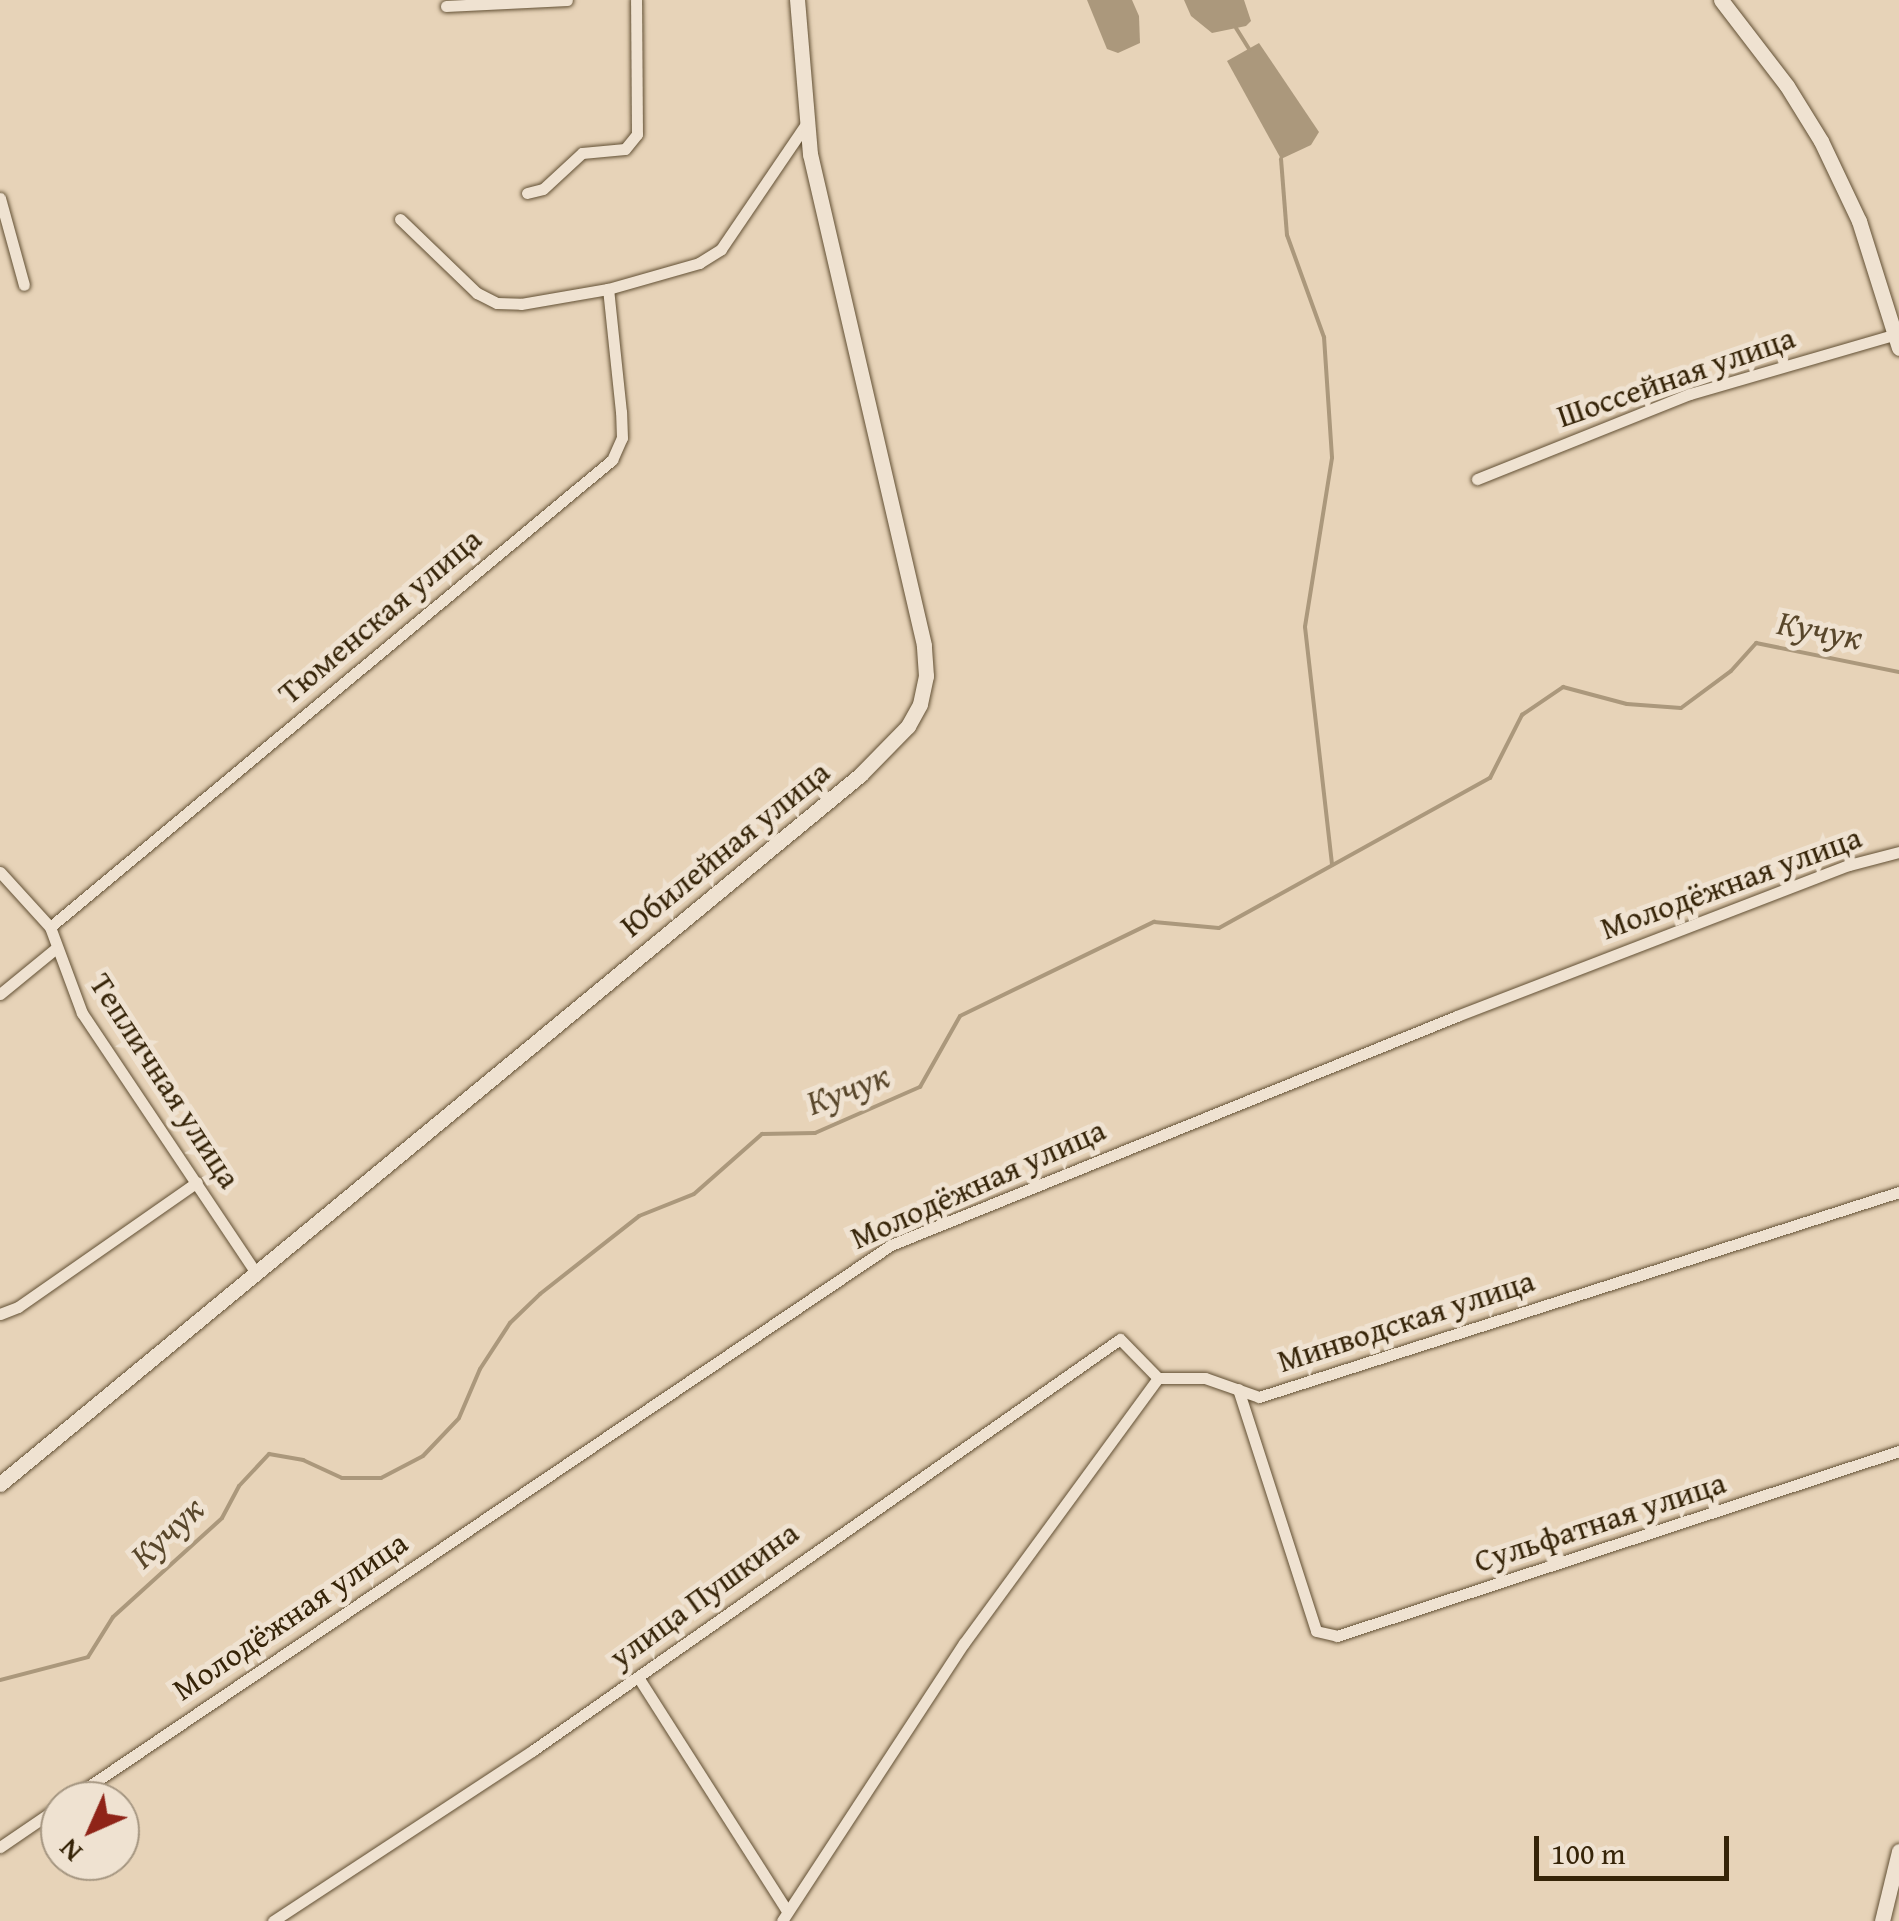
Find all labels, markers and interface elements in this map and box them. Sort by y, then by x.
street label: Шоссейная улица [1552,318,1800,436]
street label: Тюменская улица [271,520,489,712]
water label: Кучук [1774,601,1866,659]
street label: Юбилейная улица [613,753,837,945]
street label: Молодёжная улица [1595,818,1867,948]
street label: Тепличная улица [81,966,249,1196]
water label: Кучук [800,1054,896,1124]
street label: Молодёжная улица [845,1111,1111,1257]
street label: Минводская улица [1273,1261,1539,1381]
street label: Сульфатная улица [1469,1463,1731,1581]
water label: Кучук [121,1487,213,1577]
street label: улица Пушкина [602,1514,806,1676]
street label: Молодёжная улица [165,1523,415,1709]
north arrow [40,1781,140,1881]
scale bar [1539,1816,1734,1878]
text: N [49,1830,91,1872]
text: 100 m [1551,1831,1625,1875]

